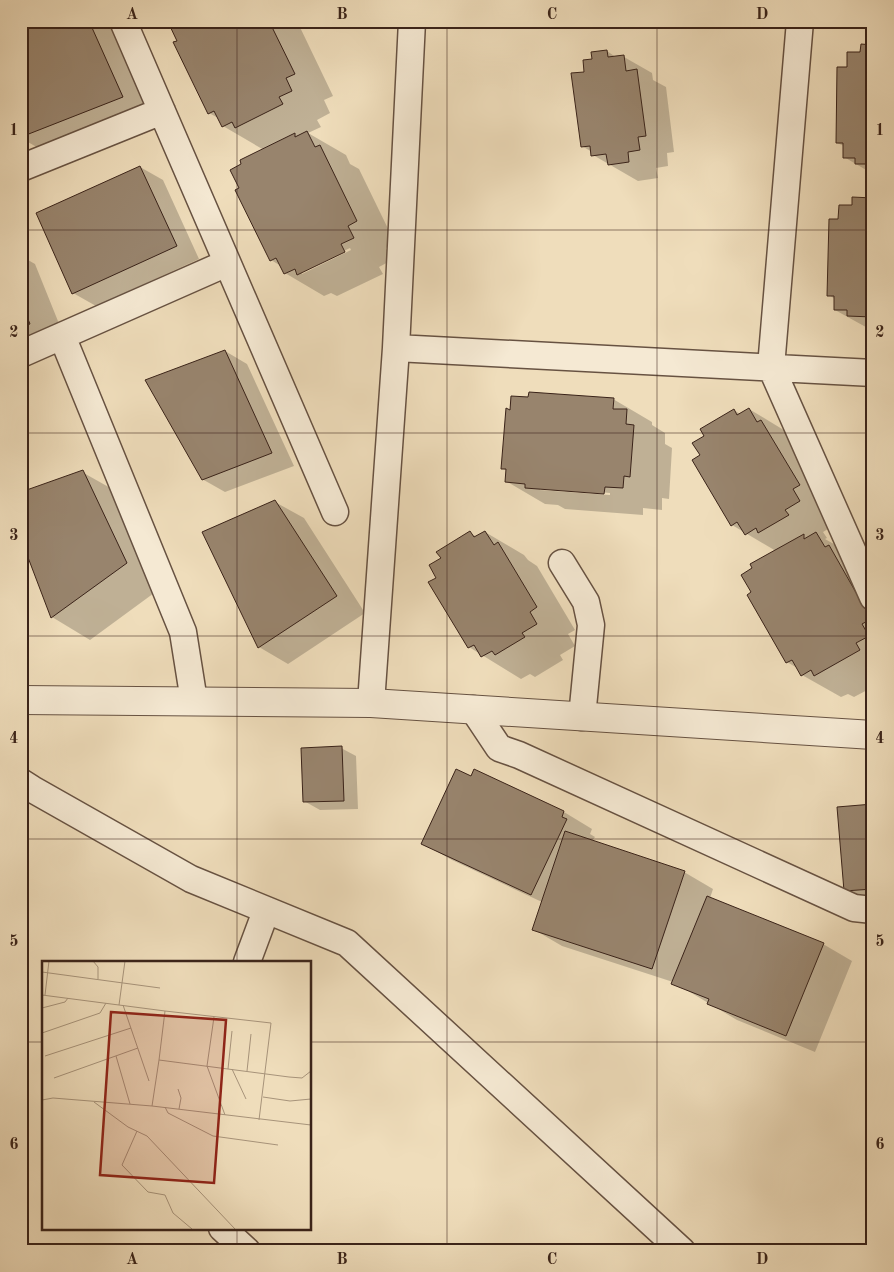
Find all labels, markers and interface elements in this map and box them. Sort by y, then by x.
text: A [126,7,138,23]
text: B [336,7,348,23]
text: C [547,7,557,23]
text: D [756,7,768,23]
text: 1 [9,123,19,139]
text: 1 [875,123,885,139]
text: 2 [9,325,19,341]
text: 2 [875,325,885,341]
text: 3 [9,528,19,544]
text: 3 [875,528,885,544]
text: 4 [9,731,19,747]
text: 4 [875,731,885,747]
text: 5 [9,934,19,950]
text: 5 [875,934,885,950]
inset map [42,961,311,1230]
text: 6 [9,1137,19,1153]
text: 6 [875,1137,885,1153]
text: A [126,1252,138,1268]
text: B [336,1252,348,1268]
text: C [547,1252,557,1268]
text: D [756,1252,768,1268]

